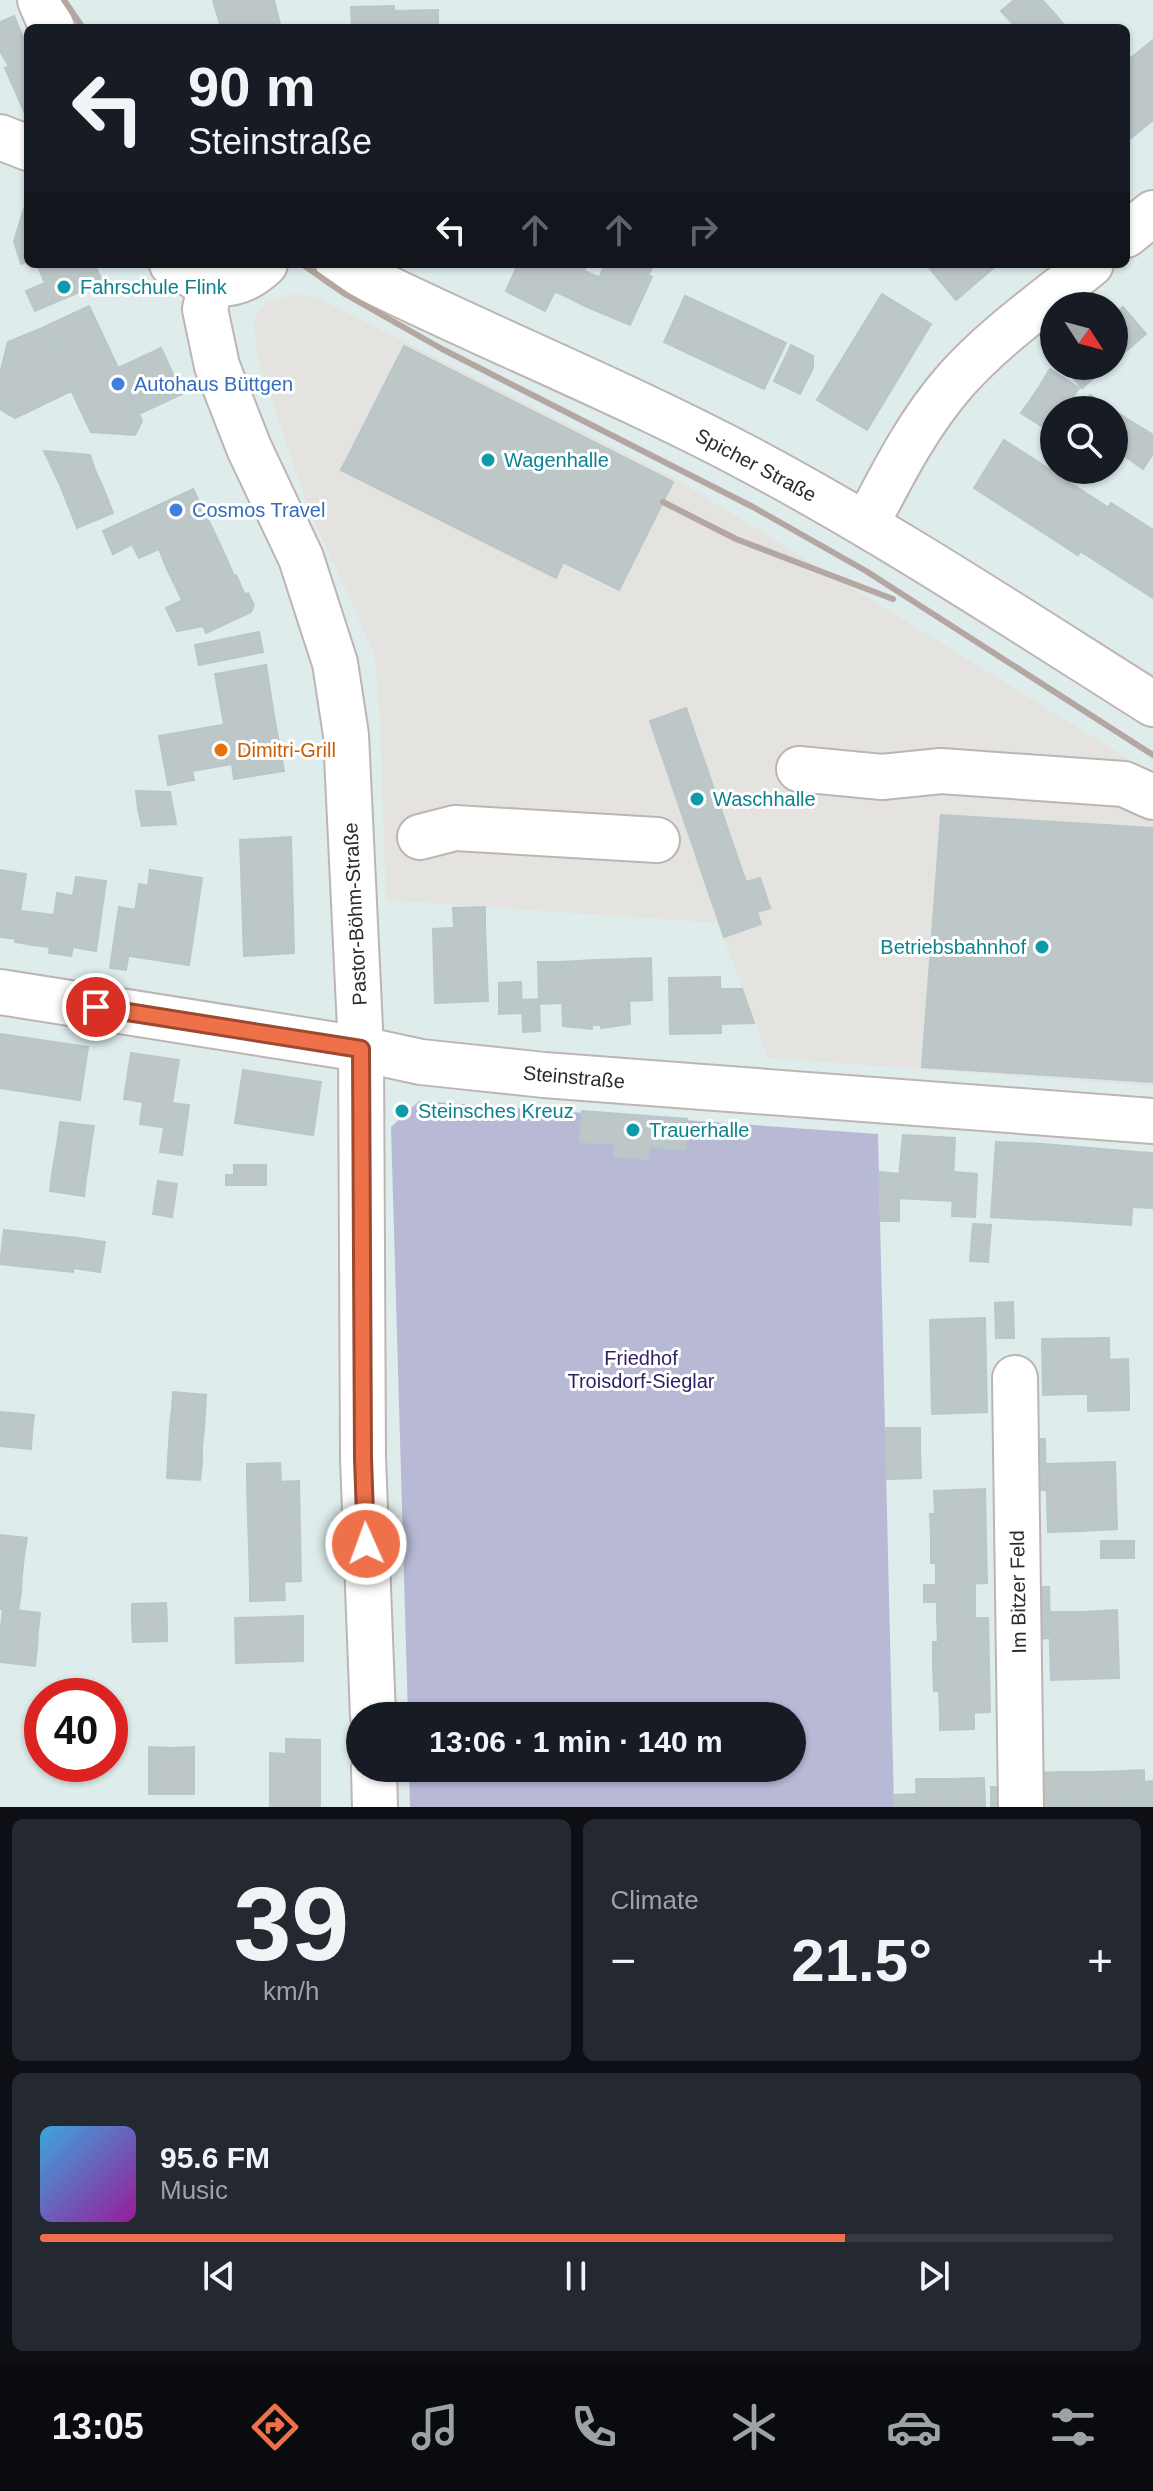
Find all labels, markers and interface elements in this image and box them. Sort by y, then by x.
text: 90 m [188,55,316,118]
icon: left [56,56,160,160]
text: Steinstraße [188,121,372,162]
icon: left [429,208,473,252]
icon: ahead [513,208,557,252]
icon: ahead [597,208,641,252]
icon: right [681,208,725,252]
place label: Fahrschule Flink [80,276,228,298]
marker: Fahrschule Flink [55,278,73,296]
north arrow [1040,292,1128,380]
map controls [1040,292,1128,484]
place label: Autohaus Büttgen [134,373,293,395]
marker: Autohaus Büttgen [109,375,127,393]
button: search [1040,396,1128,484]
street label: Spicher Straße [692,424,820,506]
place label: Wagenhalle [504,449,609,471]
marker: Wagenhalle [479,451,497,469]
place label: Cosmos Travel [192,499,325,521]
marker: Cosmos Travel [167,501,185,519]
place label: Dimitri-Grill [237,739,336,761]
marker: Dimitri-Grill [212,741,230,759]
place label: Waschhalle [713,788,816,810]
marker: Waschhalle [688,790,706,808]
street label: Pastor-Böhm-Straße [339,822,371,1006]
place label: Betriebsbahnhof [880,936,1026,958]
marker: Betriebsbahnhof [1033,938,1051,956]
pin [62,973,130,1041]
icon: arrive [74,985,118,1029]
street label: Steinstraße [522,1062,626,1092]
place label: Steinsches Kreuz [418,1100,574,1122]
marker: Steinsches Kreuz [393,1102,411,1120]
place label: Trauerhalle [649,1119,749,1141]
marker: Trauerhalle [624,1121,642,1139]
park label: Friedhof Troisdorf-Sieglar [567,1347,715,1392]
position arrow [324,1502,408,1586]
street label: Im Bitzer Feld [1006,1530,1030,1654]
speed limit sign: 40 [24,1678,128,1782]
text: 13:06 · 1 min · 140 m [429,1725,723,1758]
text: 39 [233,1866,349,1982]
text: Climate [611,1885,699,1915]
text: 21.5° [791,1927,932,1994]
text: − [611,1936,636,1985]
text: + [1087,1936,1113,1985]
text: km/h [263,1976,319,2006]
text: 95.6 FM [160,2141,270,2174]
text: Music [160,2175,228,2205]
icon: previous [197,2254,241,2298]
icon: pause [554,2254,598,2298]
icon: next [912,2254,956,2298]
icon: directions [247,2399,303,2455]
icon: music [407,2399,463,2455]
icon: phone [566,2399,622,2455]
icon: climate [726,2399,782,2455]
icon: car [886,2399,942,2455]
icon: filters [1045,2399,1101,2455]
text: 13:05 [52,2406,144,2447]

